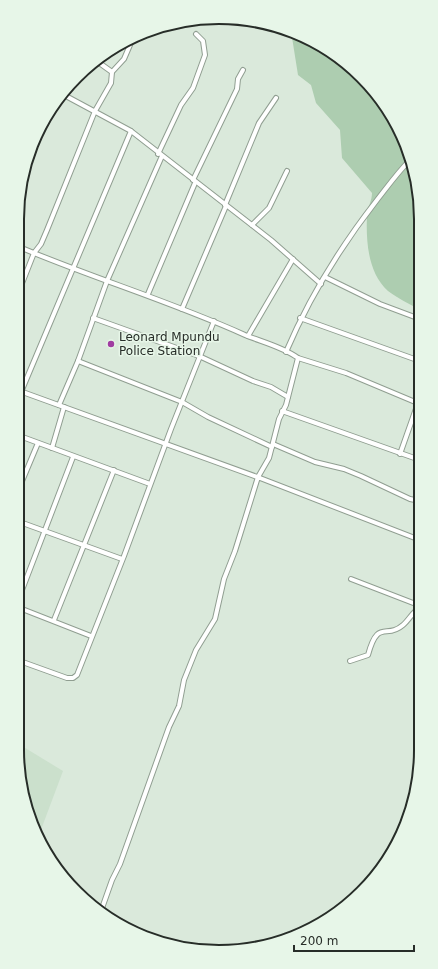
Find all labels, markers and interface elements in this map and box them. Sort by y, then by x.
place label: Leonard Mpundu Police Station [119,330,220,358]
marker: Leonard Mpundu Police Station [106,339,116,349]
scale bar [294,927,414,953]
text: 200 m [300,934,338,948]

